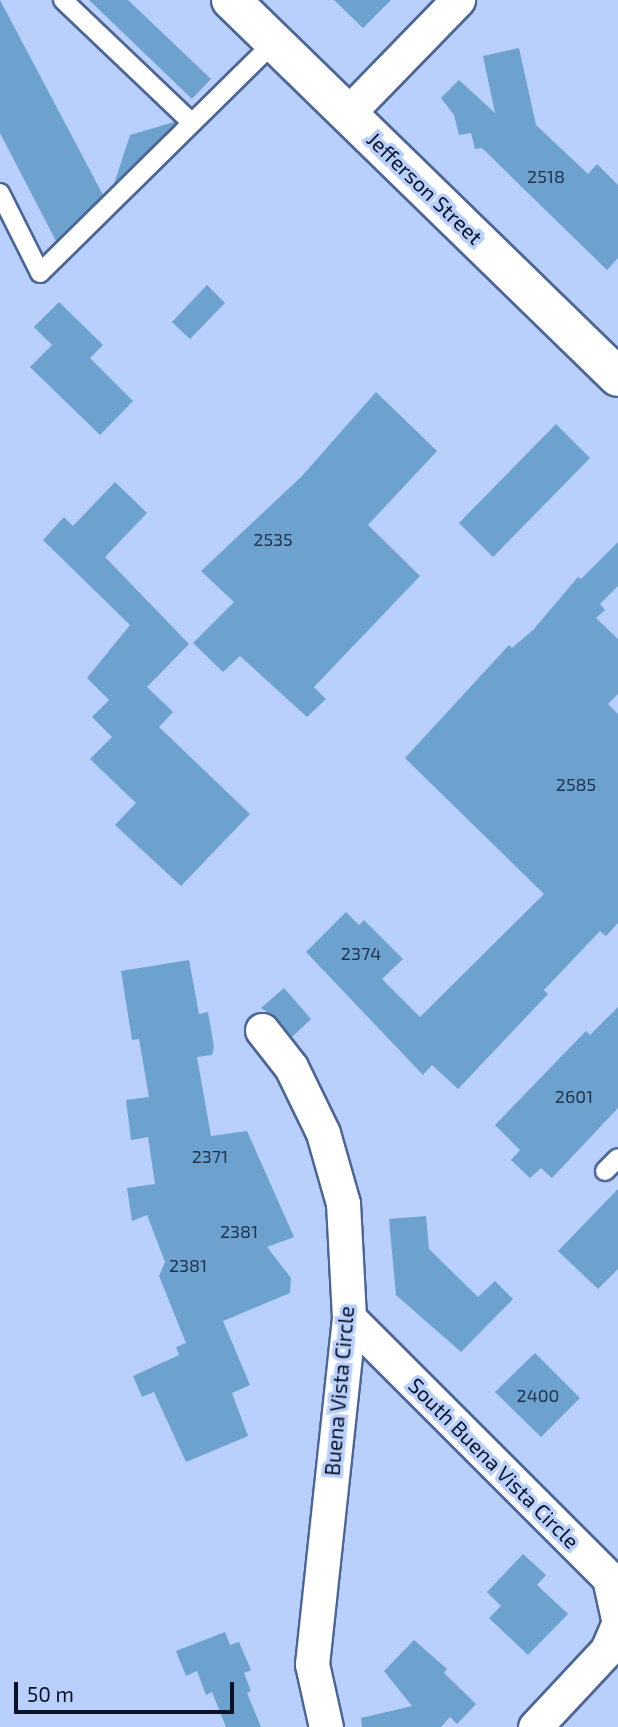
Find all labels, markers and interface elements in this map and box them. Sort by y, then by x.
street label: Jefferson Street [362,127,488,249]
house number: 2518 [527,165,565,187]
house number: 2535 [253,528,293,550]
house number: 2585 [556,773,596,795]
house number: 2374 [341,942,381,964]
house number: 2601 [555,1085,593,1107]
house number: 2371 [192,1145,228,1167]
house number: 2381 [220,1220,258,1242]
house number: 2381 [169,1254,207,1276]
street label: Buena Vista Circle [319,1305,359,1477]
street label: South Buena Vista Circle [403,1372,585,1554]
house number: 2400 [517,1384,559,1406]
scale bar [18,1668,238,1712]
text: 50 m [27,1681,74,1706]

